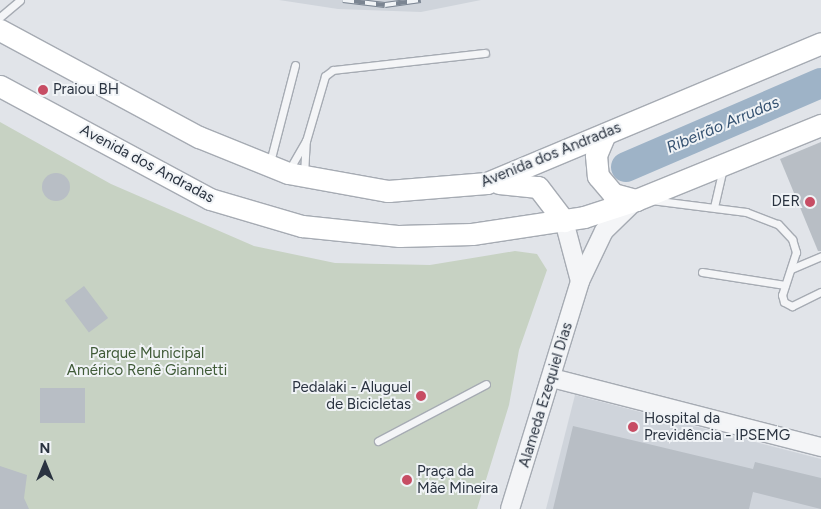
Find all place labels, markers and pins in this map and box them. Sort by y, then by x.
place label: Praiou BH [53,81,119,99]
marker: Praiou BH [37,84,49,96]
place label: DER [771,193,800,211]
marker: DER [804,196,816,208]
place label: Pedalaki - Aluguel de Bicicletas [292,378,411,413]
marker: Pedalaki - Aluguel de Bicicletas [415,390,427,402]
place label: Hospital da Previdência - IPSEMG [644,409,790,444]
marker: Hospital da Previdência - IPSEMG [626,420,640,434]
place label: Praça da Mãe Mineira [417,462,498,497]
marker: Praça da Mãe Mineira [401,474,413,486]

